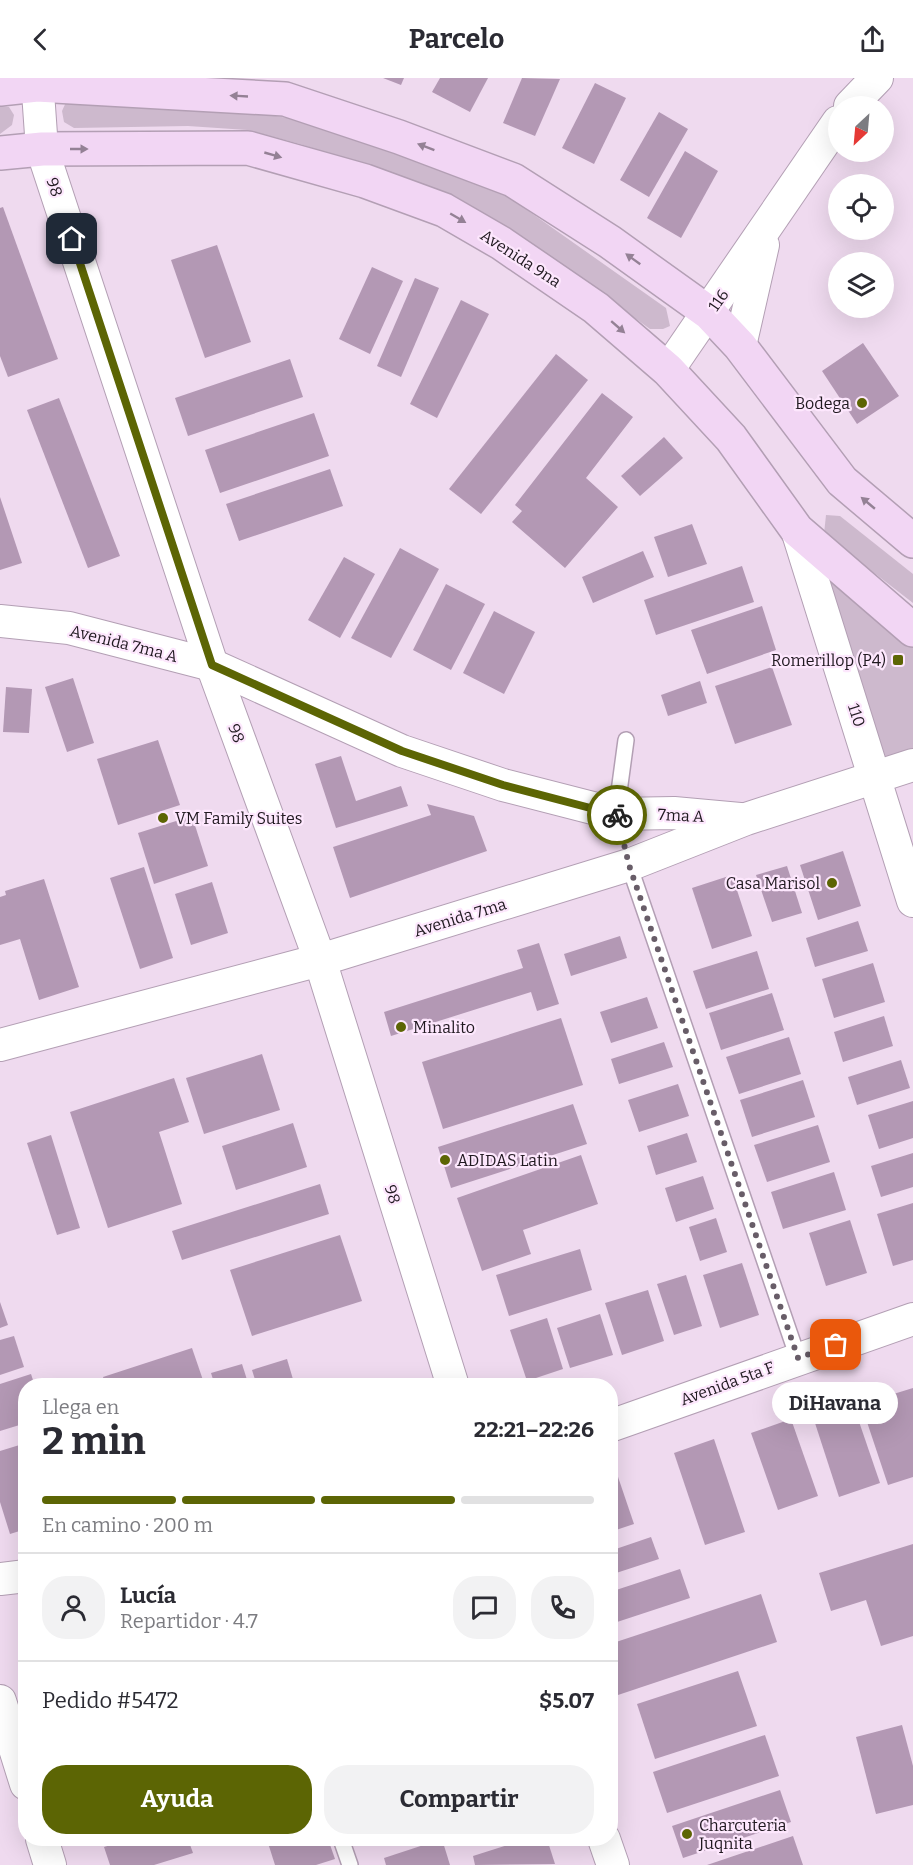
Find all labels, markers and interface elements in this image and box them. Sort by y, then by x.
icon: back [24,23,57,56]
text: Parcelo [409,23,504,55]
icon: share [856,23,889,56]
one-way arrow [230,92,249,101]
north arrow [828,96,894,162]
map controls [828,96,894,318]
one-way arrow [417,142,435,151]
one-way arrow [70,144,89,154]
one-way arrow [264,151,282,160]
button: locate [828,174,894,240]
street label: 98 [43,175,66,199]
one-way arrow [449,212,466,222]
pin [46,213,97,264]
icon: home [55,222,88,255]
street label: Avenida 9na [477,225,565,292]
button: layers [828,252,894,318]
one-way arrow [626,253,642,265]
street label: 116 [704,286,733,315]
one-way arrow [610,320,625,333]
place label: Bodega [795,394,850,413]
marker: Bodega [855,396,869,410]
one-way arrow [860,497,876,510]
street label: Avenida 7ma A [68,621,180,666]
place label: Romerillop (P4) [771,651,886,670]
marker: Romerillop (P4) [891,653,905,667]
street label: 110 [844,701,869,729]
street label: 98 [224,721,249,745]
courier [587,785,647,845]
icon: bike [601,799,634,832]
street label: 7ma A [657,805,705,826]
place label: VM Family Suites [175,809,302,828]
marker: VM Family Suites [156,811,170,825]
place label: Casa Marisol [726,874,820,893]
marker: Casa Marisol [825,876,839,890]
street label: Avenida 7ma [412,894,509,941]
place label: Minalito [413,1018,475,1037]
marker: Minalito [394,1020,408,1034]
place label: ADIDAS Latin [457,1151,558,1170]
marker: ADIDAS Latin [438,1153,452,1167]
street label: 98 [381,1182,404,1206]
pin [810,1319,861,1370]
icon: bag [819,1328,852,1361]
street label: Avenida 5ta F [678,1358,777,1409]
callout: DiHavana [773,1381,899,1423]
text: DiHavana [789,1391,881,1415]
text: Llega en [42,1395,119,1419]
text: 22:21–22:26 [474,1416,594,1443]
text: 2 min [42,1418,146,1464]
text: En camino · 200 m [42,1513,213,1537]
button: person [42,1576,105,1639]
button: chat [453,1576,516,1639]
button: phone [531,1576,594,1639]
text: Lucía [120,1582,176,1609]
text: Repartidor · 4.7 [120,1609,258,1633]
text: Pedido #5472 [42,1687,178,1714]
text: $5.07 [539,1687,594,1714]
button: Ayuda [42,1765,312,1834]
button: Compartir [324,1765,594,1834]
place label: Charcuteria Juqnita [698,1816,787,1853]
marker: Charcuteria Juqnita [680,1827,694,1841]

